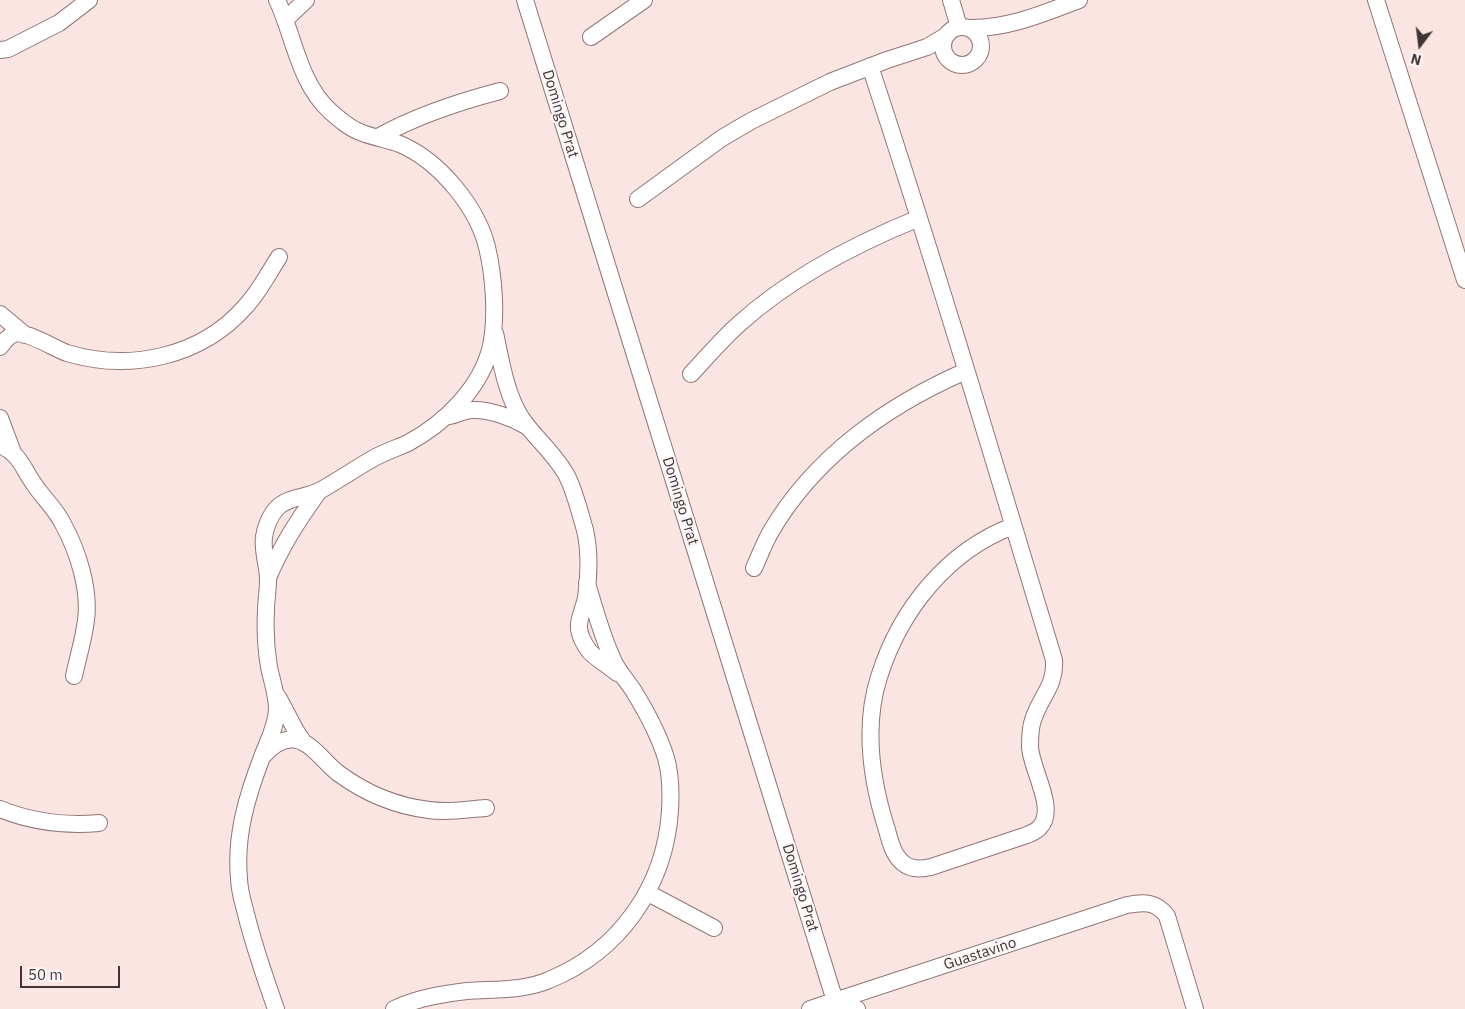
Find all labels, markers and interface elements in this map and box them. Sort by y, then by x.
north arrow [1395,20,1445,70]
text: N [1409,49,1423,69]
street label: Domingo Prat [538,68,582,160]
street label: Domingo Prat [658,455,702,547]
street label: Domingo Prat [778,842,822,934]
street label: Guastavino [941,934,1019,974]
scale bar [22,956,122,988]
text: 50 m [28,965,63,984]

